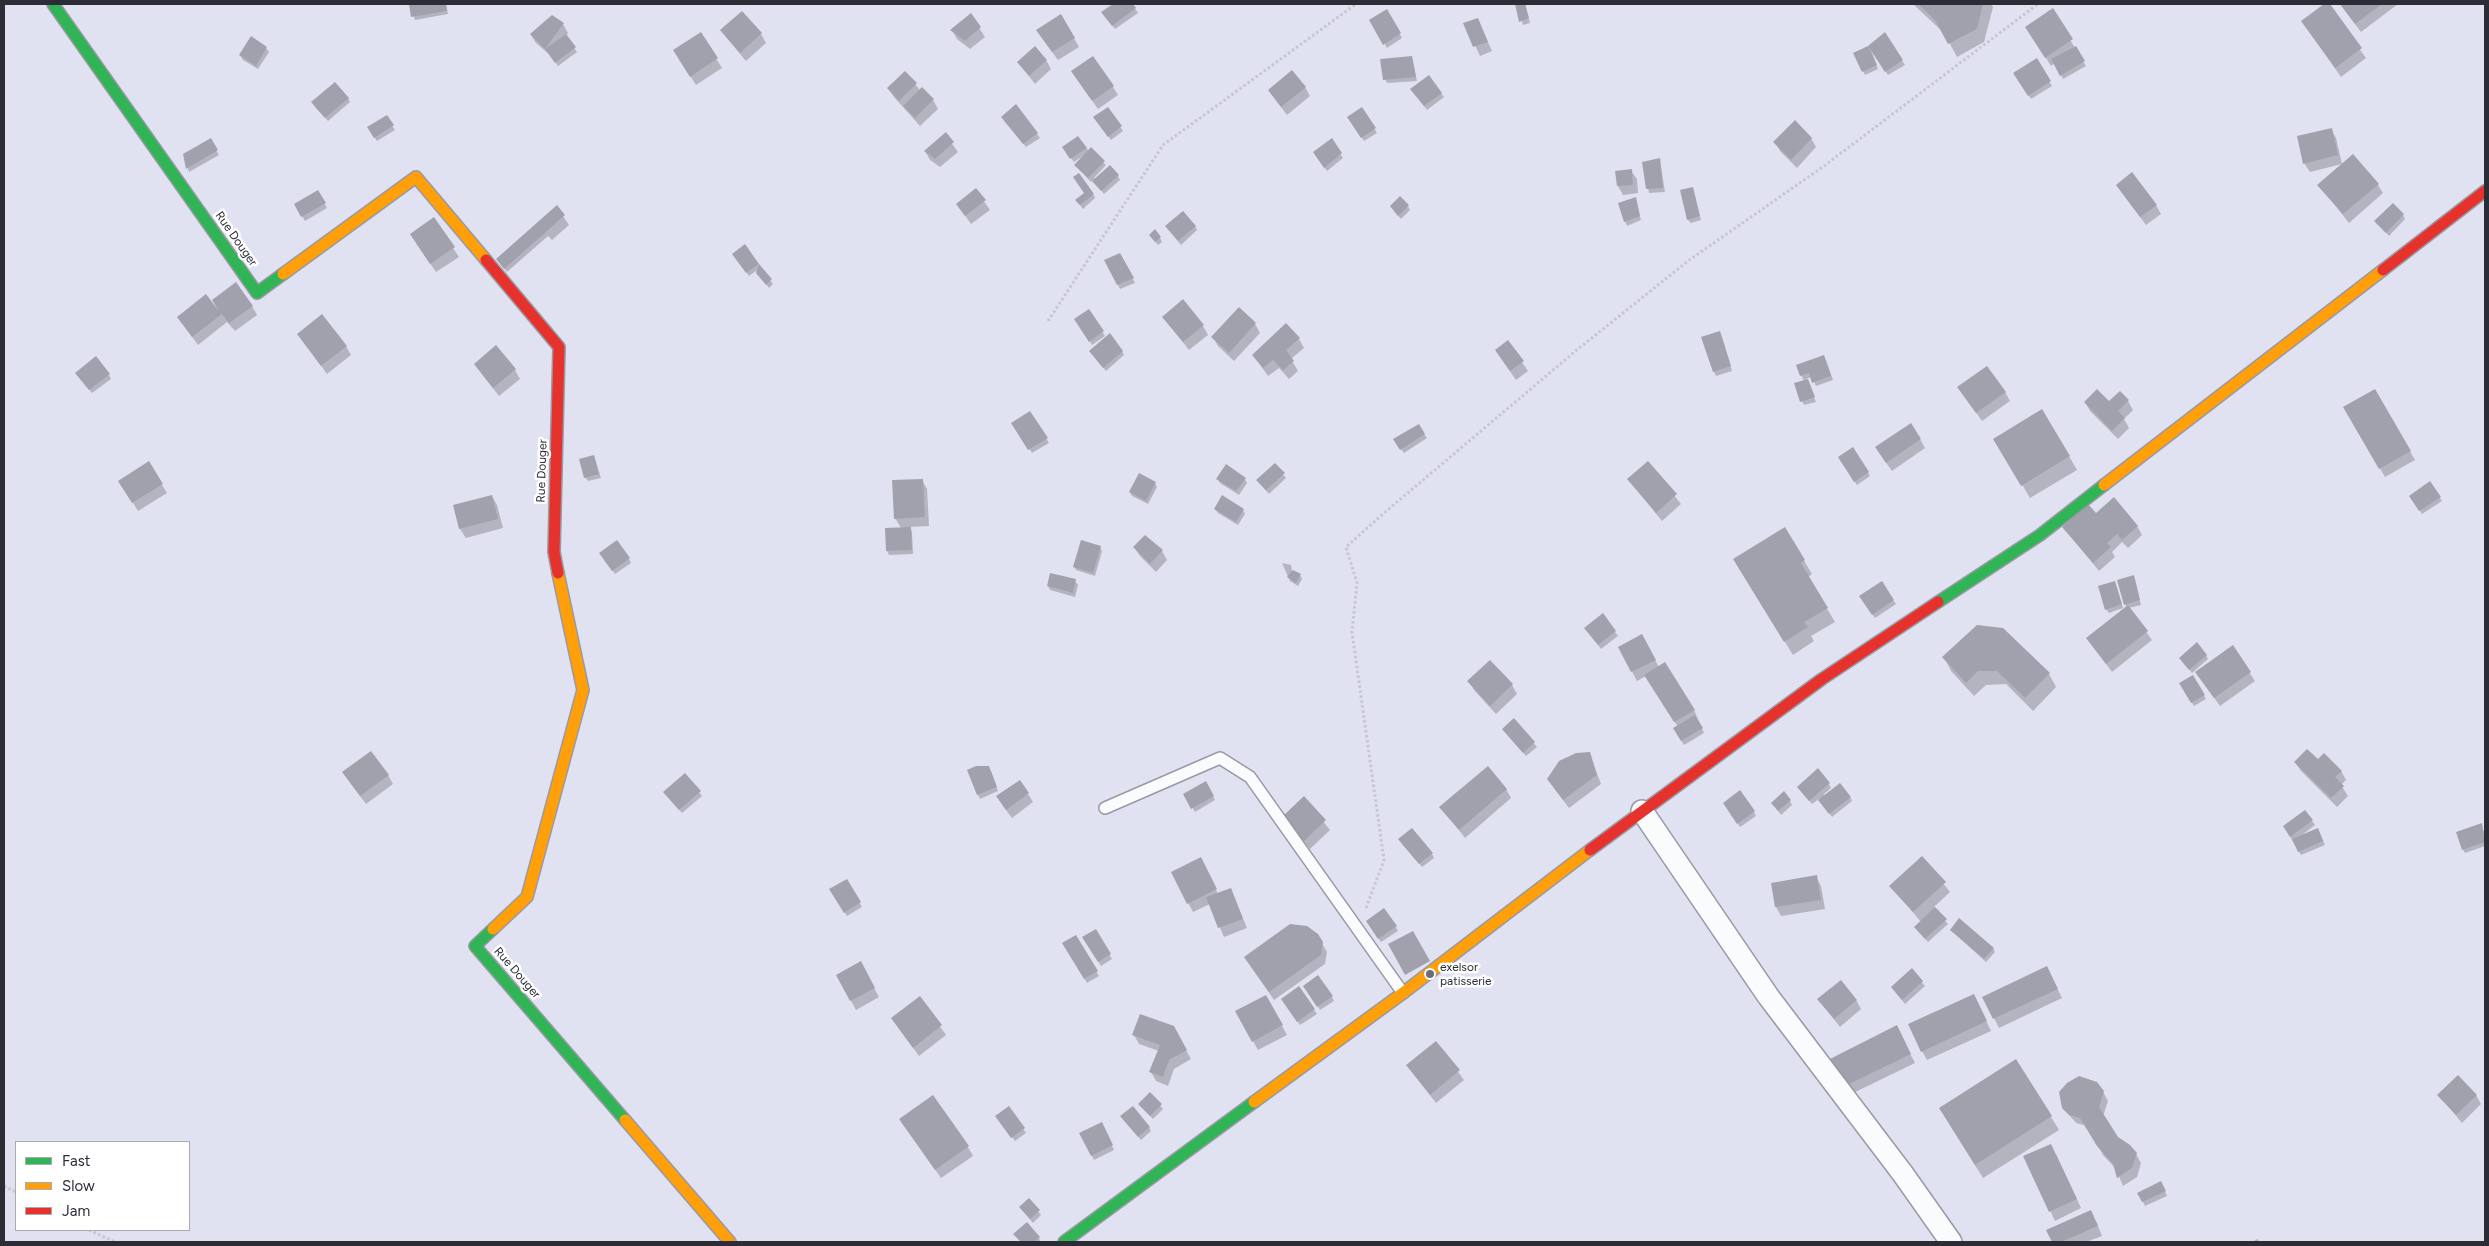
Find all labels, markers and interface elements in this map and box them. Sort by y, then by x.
street label: Rue Douger [212,209,260,269]
street label: Rue Douger [534,439,550,503]
street label: Rue Douger [491,944,543,1002]
place label: exelsor patisserie [1440,960,1492,988]
marker: exelsor patisserie [1424,968,1436,980]
legend [15,1141,190,1231]
text: Fast [62,1152,90,1170]
text: Slow [62,1177,95,1195]
text: Jam [62,1202,90,1220]

